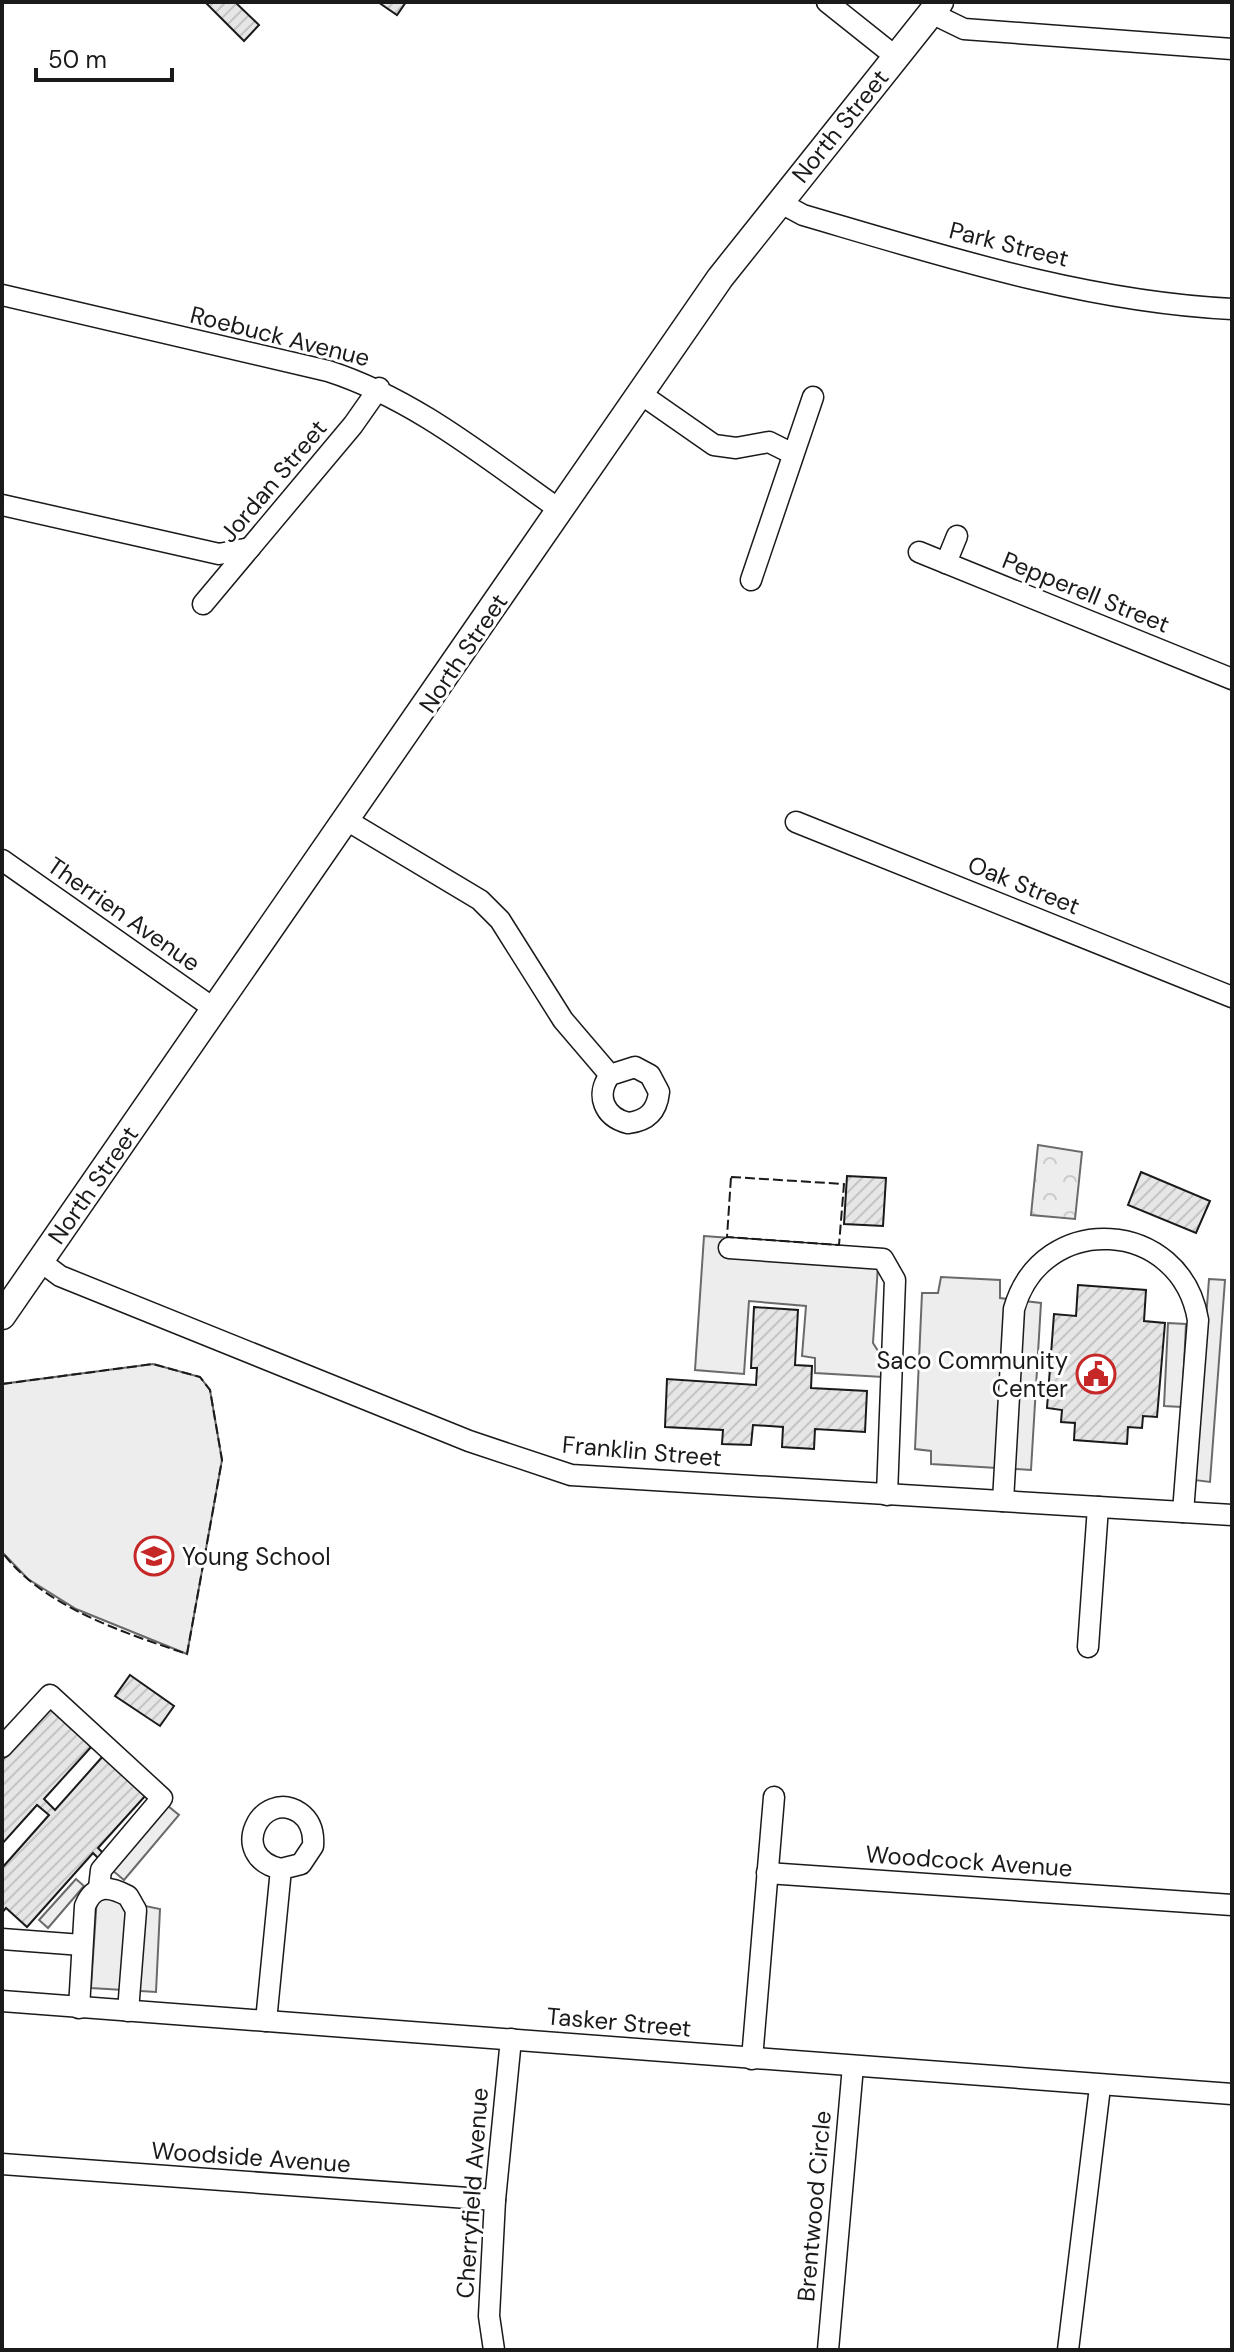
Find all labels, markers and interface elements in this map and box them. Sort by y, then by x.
scale bar [36,32,172,82]
text: 50 m [48,44,107,75]
street label: North Street [785,63,895,189]
street label: Park Street [946,214,1072,274]
street label: Roebuck Avenue [187,299,373,373]
street label: Jordan Street [213,413,333,549]
street label: Pepperell Street [998,544,1174,640]
street label: North Street [412,587,514,719]
street label: Oak Street [963,849,1085,921]
street label: Therrien Avenue [41,850,207,978]
street label: North Street [41,1120,145,1250]
place label: Saco Community Center [876,1345,1068,1404]
public building icon: Saco Community Center [1075,1353,1117,1395]
street label: Franklin Street [561,1429,723,1473]
school or university icon: Young School [133,1535,175,1577]
place label: Young School [182,1541,331,1572]
street label: Woodcock Avenue [865,1838,1073,1884]
street label: Tasker Street [545,2000,693,2044]
street label: Cherryfield Avenue [449,2087,495,2299]
street label: Brentwood Circle [790,2109,838,2303]
street label: Woodside Avenue [150,2135,352,2179]

